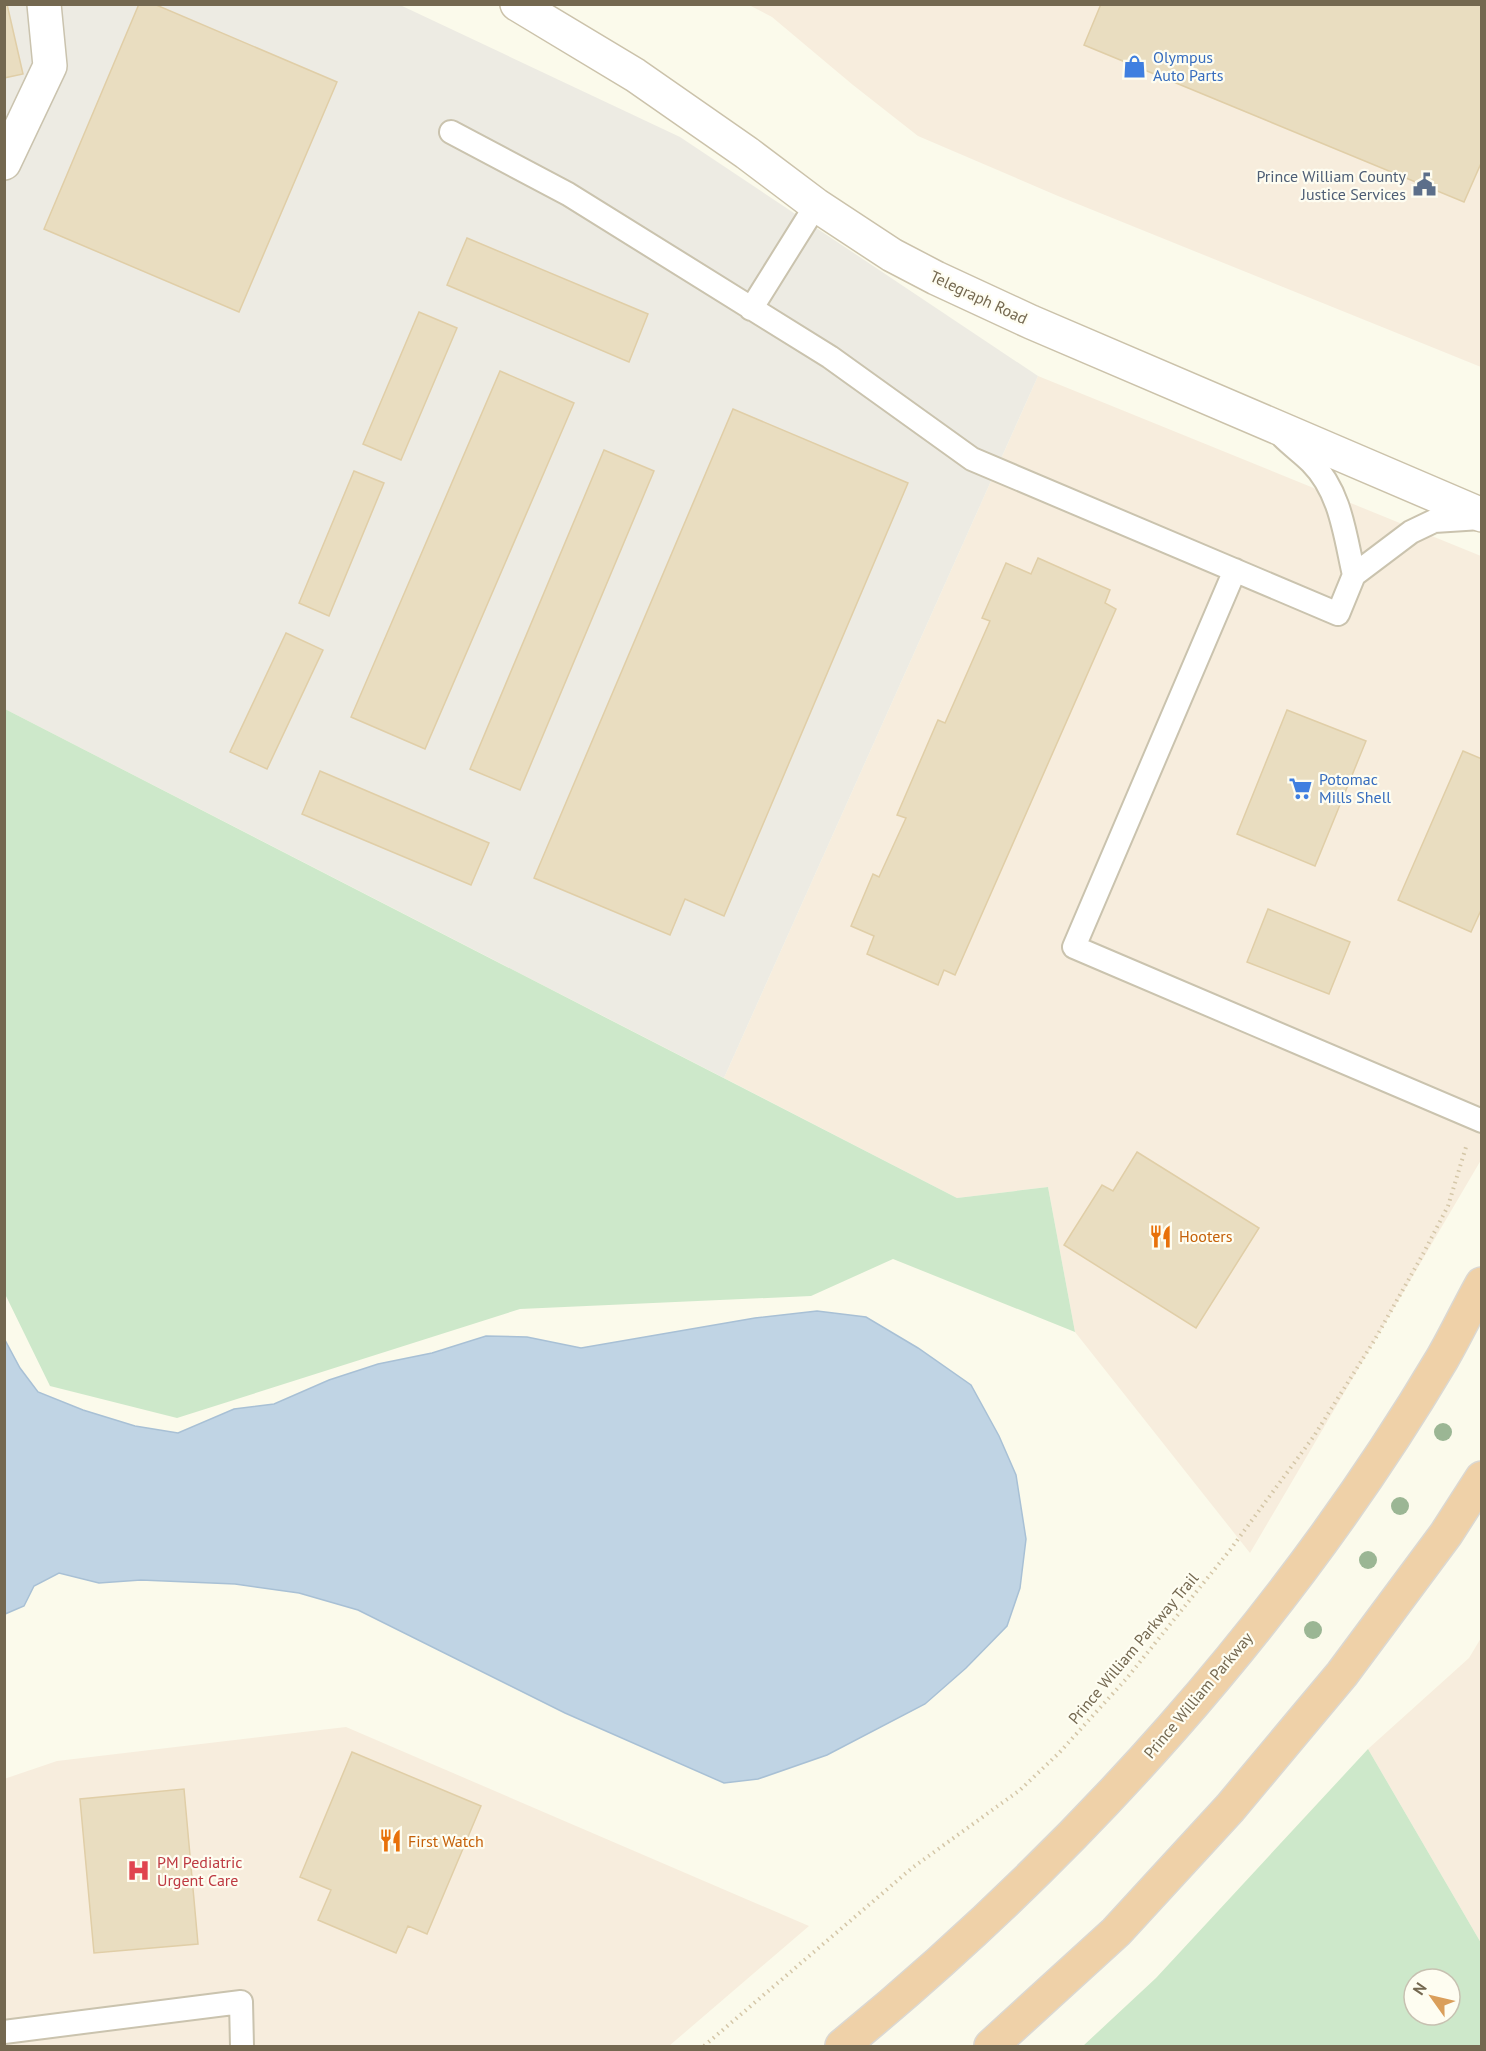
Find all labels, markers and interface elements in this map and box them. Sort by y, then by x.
place label: Olympus Auto Parts [1153,47,1224,85]
shop icon: Olympus Auto Parts [1122,53,1148,79]
place label: Prince William County Justice Services [1256,166,1407,204]
public building icon: Prince William County Justice Services [1411,172,1437,198]
street label: Telegraph Road [927,266,1031,328]
place label: Potomac Mills Shell [1319,769,1391,807]
supermarket icon: Potomac Mills Shell [1288,775,1314,801]
restaurant icon: Hooters [1148,1223,1174,1249]
place label: Hooters [1179,1226,1233,1246]
street label: Prince William Parkway Trail [1064,1568,1202,1728]
street label: Prince William Parkway [1140,1628,1256,1762]
restaurant icon: First Watch [377,1828,403,1854]
place label: First Watch [408,1831,484,1851]
place label: PM Pediatric Urgent Care [157,1852,243,1890]
hospital icon: PM Pediatric Urgent Care [126,1858,152,1884]
north arrow [1402,1967,1462,2027]
text: N [1408,1979,1431,1999]

